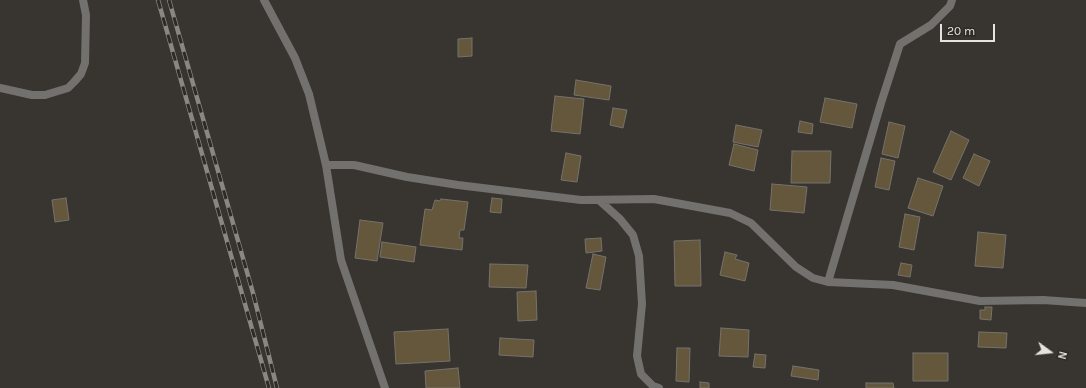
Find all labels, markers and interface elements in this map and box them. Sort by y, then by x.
scale bar [942,16,997,42]
text: 20 m [947,24,975,38]
north arrow [1030,332,1070,372]
text: N [1055,350,1069,361]

